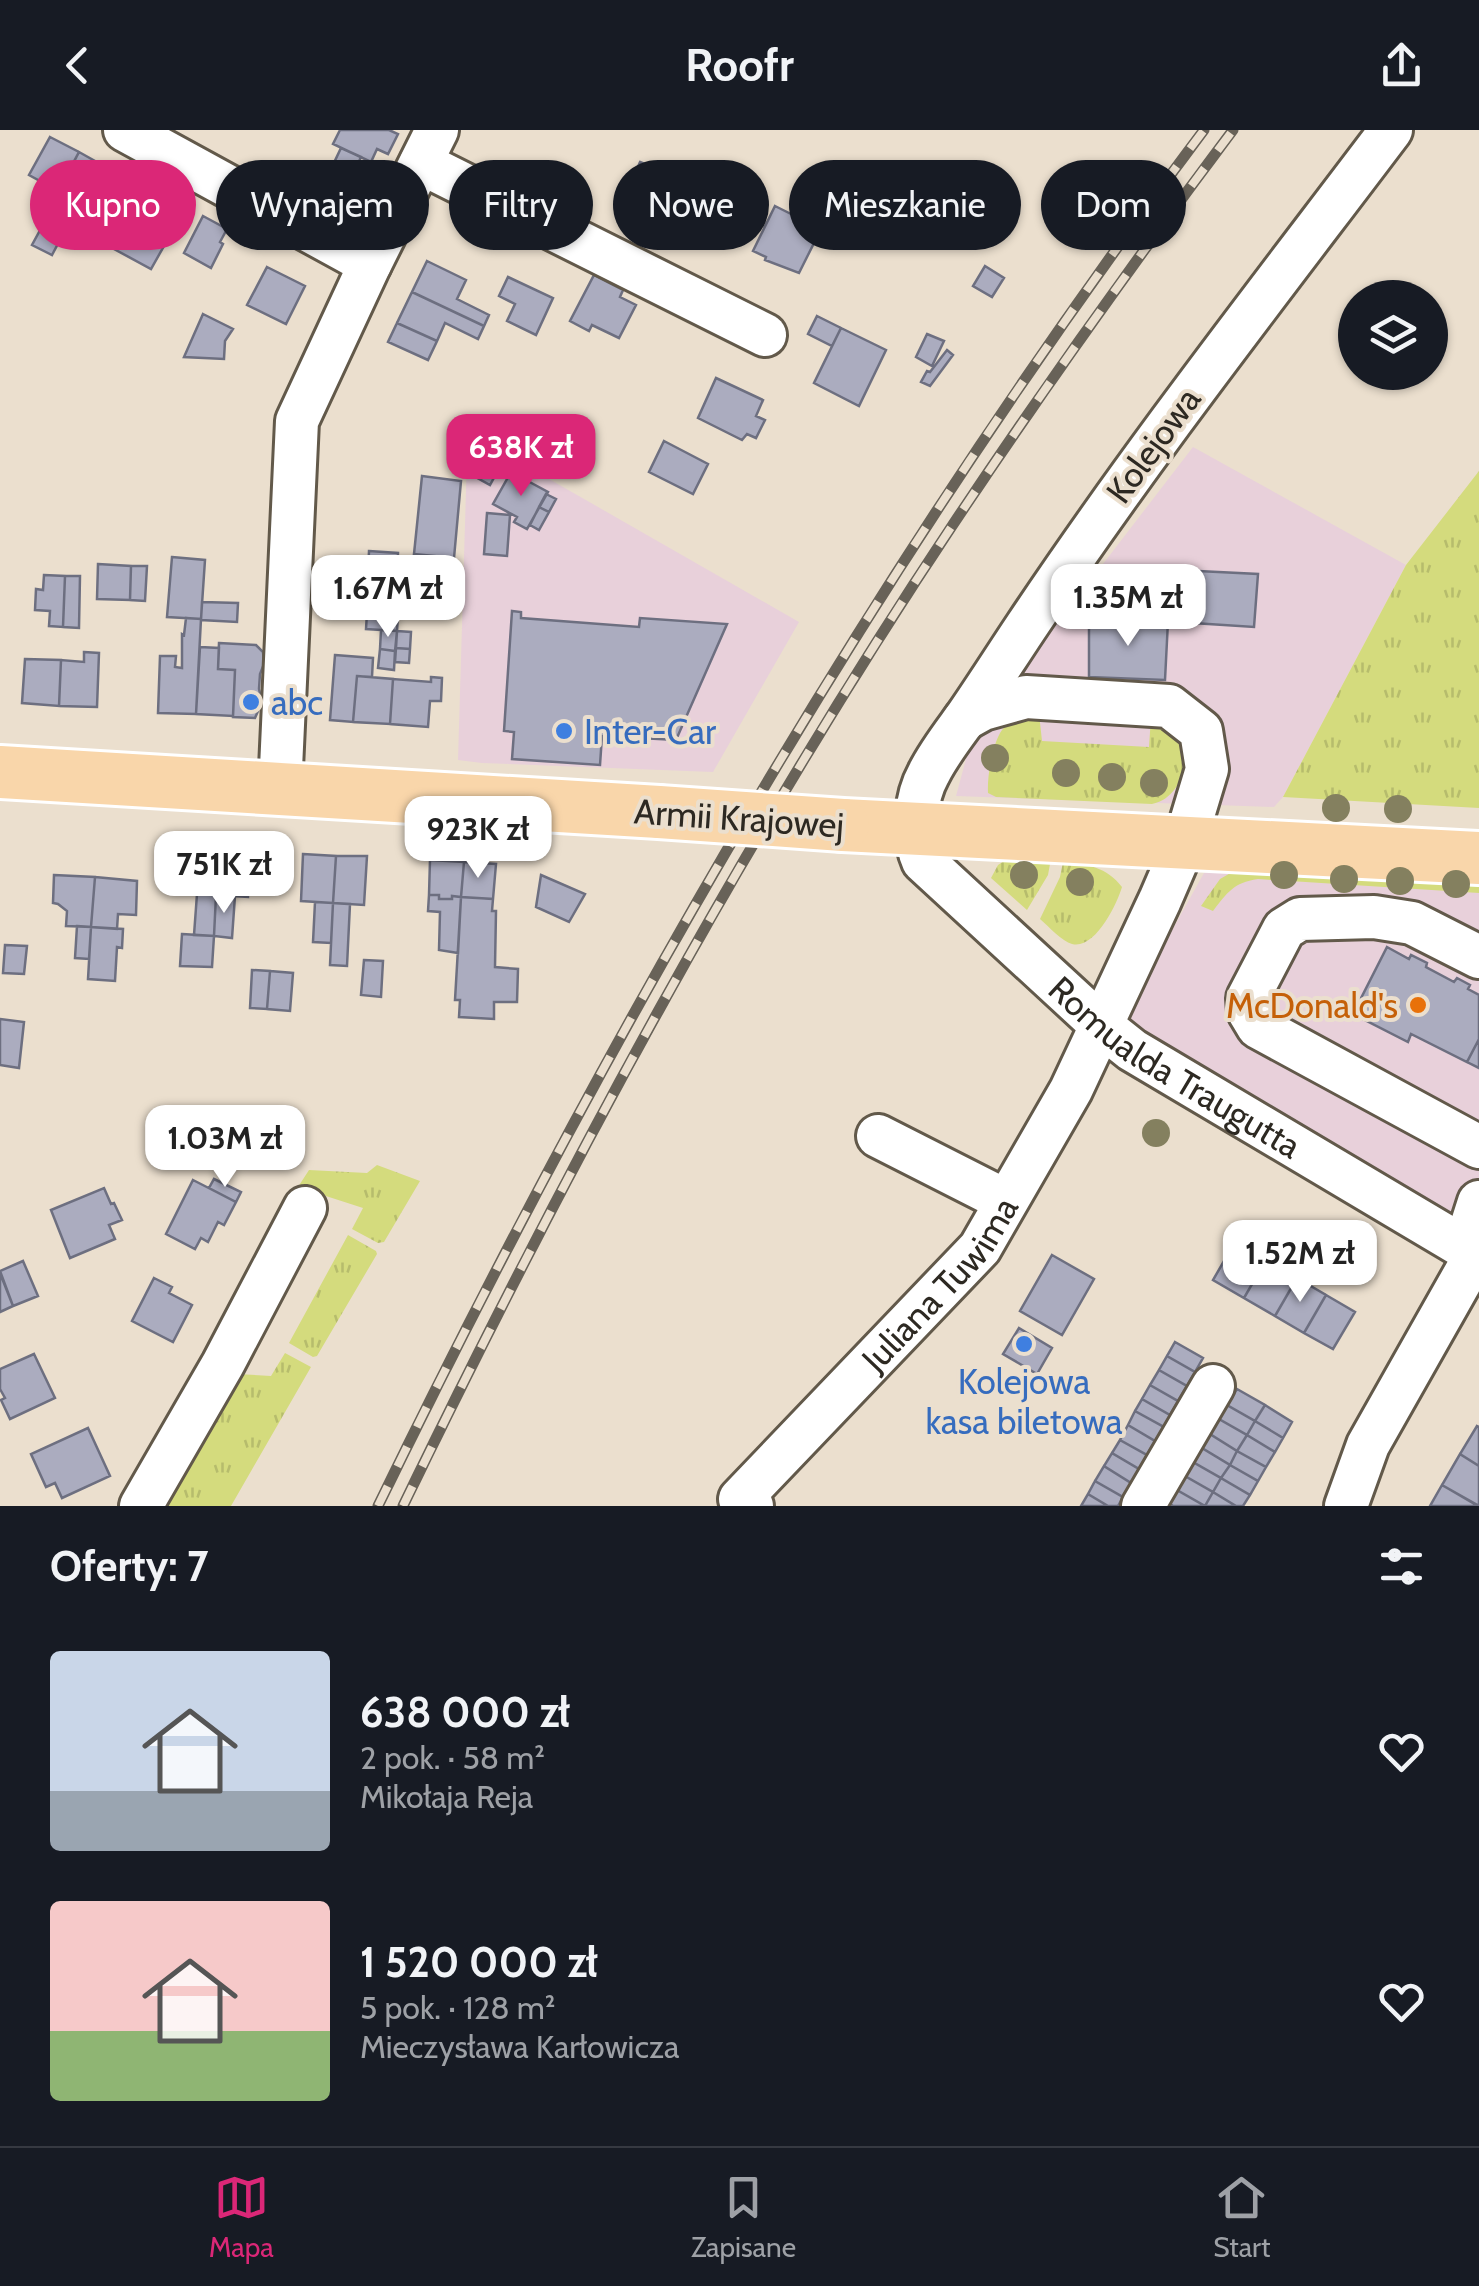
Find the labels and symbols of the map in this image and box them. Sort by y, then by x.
street label: Kolejowa [1097,379,1209,511]
pin: 638K zł [429,414,613,499]
pin: 1.67M zł [285,555,491,640]
pin: 1.35M zł [1025,564,1231,649]
place label: abc [271,681,323,724]
marker: abc [240,691,262,713]
place label: Inter-Car [584,710,716,753]
marker: Inter-Car [553,720,575,742]
street label: Armii Krajowej [633,789,845,847]
pin: 923K zł [386,796,570,881]
pin: 751K zł [132,831,316,916]
street label: Romualda Traugutta [1040,967,1309,1167]
place label: McDonald's [1226,984,1398,1027]
marker: McDonald's [1407,994,1429,1016]
pin: 1.03M zł [122,1105,328,1190]
street label: Juliana Tuwima [852,1189,1027,1381]
pin: 1.52M zł [1197,1220,1403,1305]
marker: Kolejowa kasa biletowa [1013,1333,1035,1355]
place label: Kolejowa kasa biletowa [925,1360,1123,1443]

